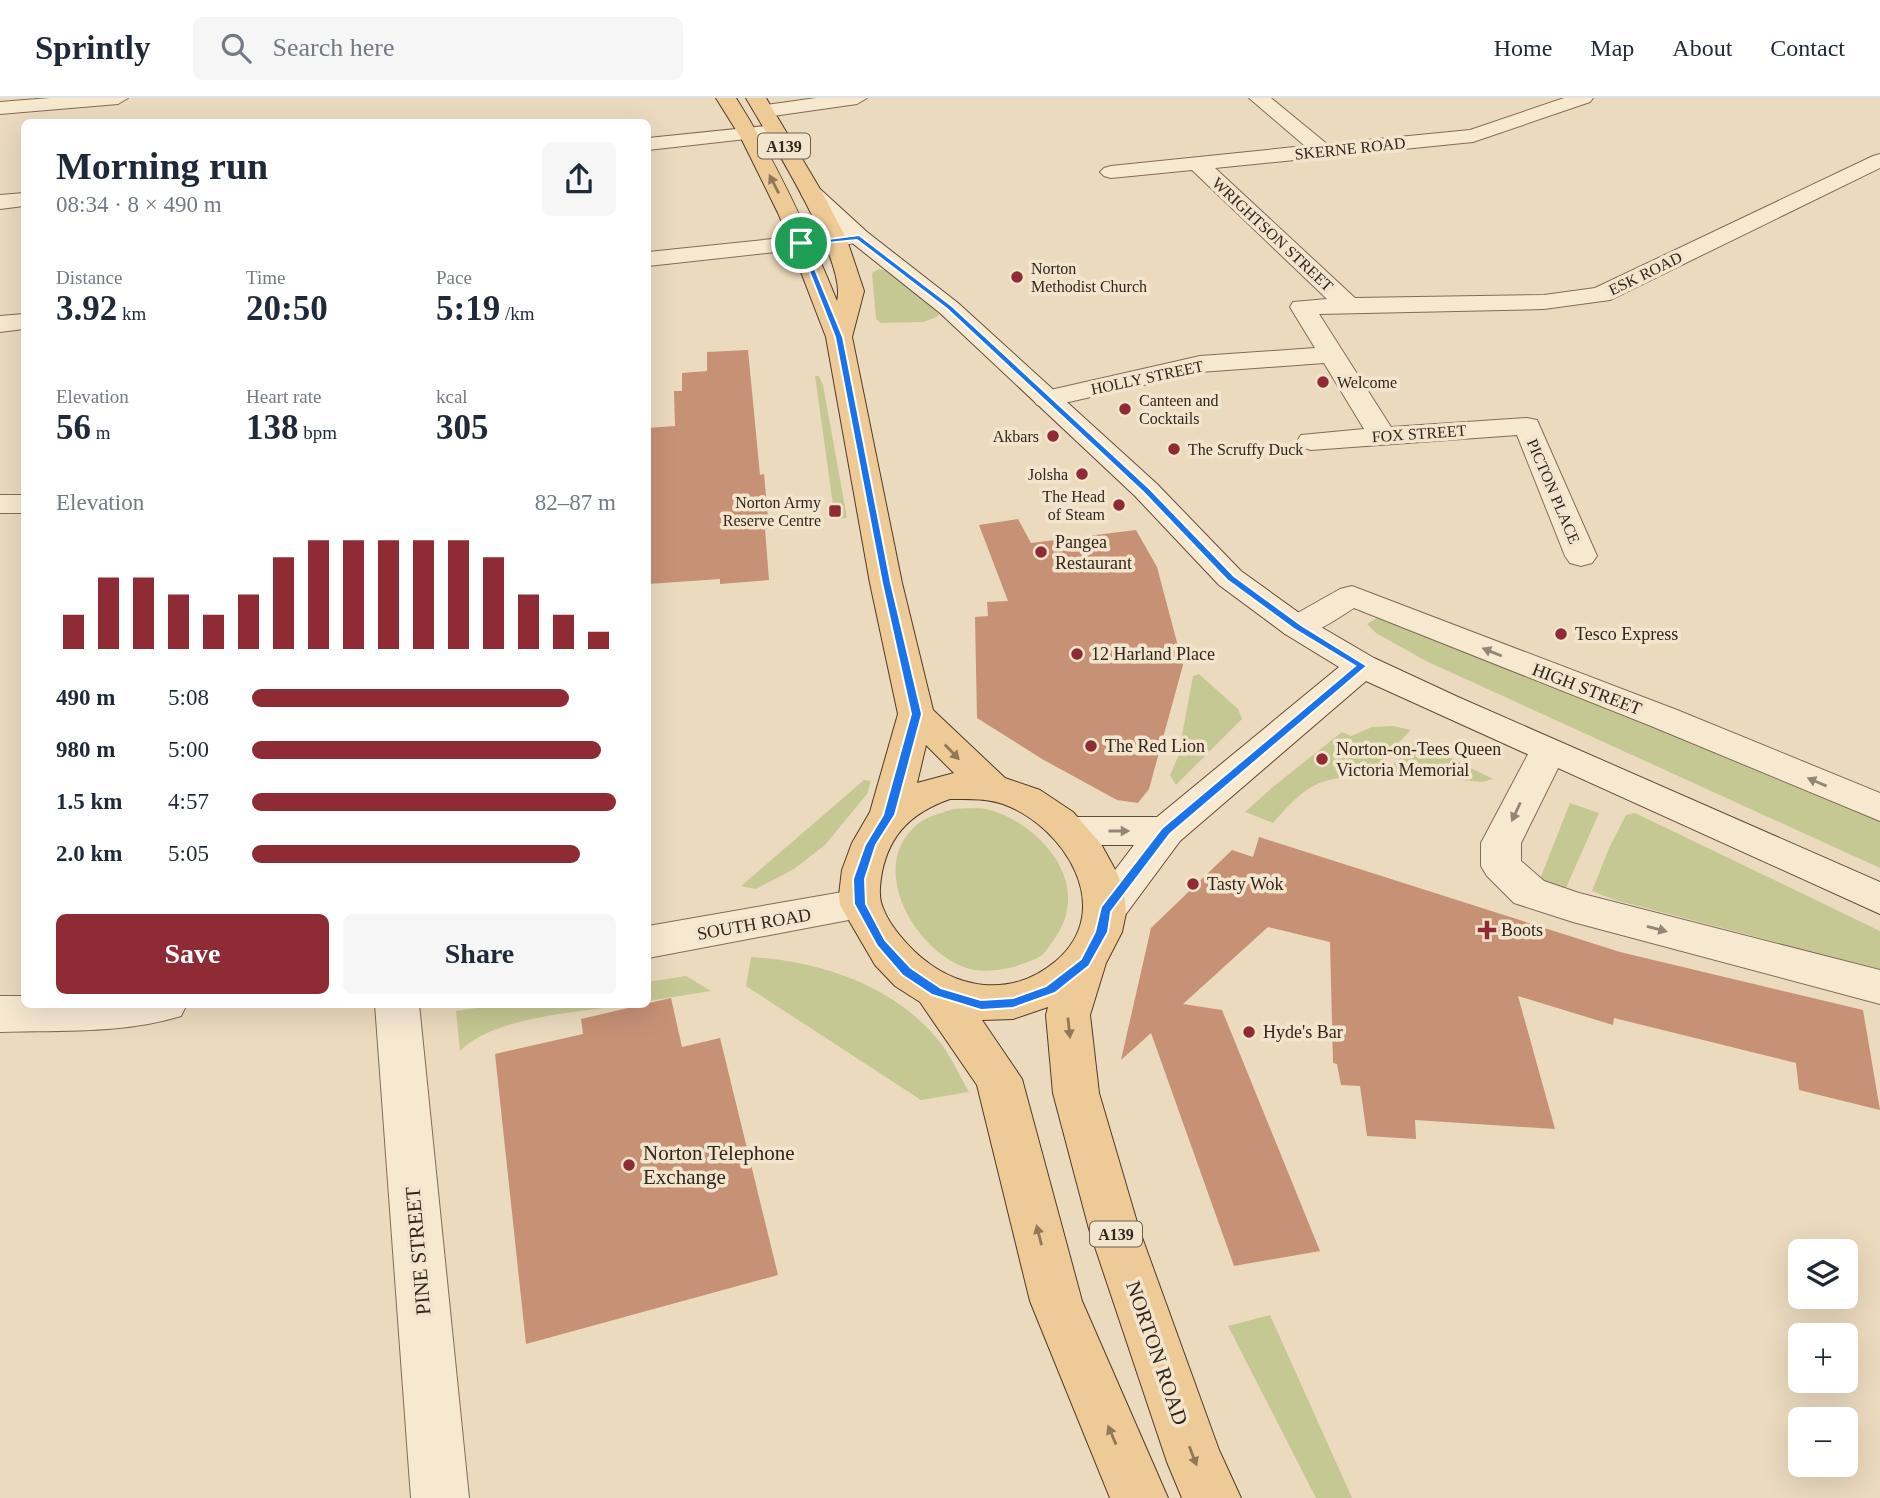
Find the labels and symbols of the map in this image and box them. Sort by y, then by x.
road number: A139 [758,134,810,158]
street label: SKERNE ROAD [1294,134,1406,163]
one-way arrow [769,174,780,194]
street label: WRIGHTSON STREET [1209,174,1337,295]
pin [771,213,831,273]
street label: ESK ROAD [1606,248,1685,299]
place label: Norton Methodist Church [1031,260,1147,295]
marker: Norton Methodist Church [1009,269,1025,285]
street label: HOLLY STREET [1089,357,1205,398]
marker: Welcome [1315,374,1331,390]
place label: Welcome [1337,374,1397,391]
place label: Canteen and Cocktails [1139,392,1219,427]
marker: Canteen and Cocktails [1117,401,1133,417]
street label: FOX STREET [1371,422,1467,445]
place label: Akbars [993,428,1039,445]
marker: Akbars [1045,428,1061,444]
street label: PICTON PLACE [1524,436,1583,546]
marker: The Scruffy Duck [1166,441,1182,457]
place label: The Scruffy Duck [1188,441,1303,459]
place label: Jolsha [1028,466,1068,483]
marker: Jolsha [1074,466,1090,482]
place label: The Head of Steam [1042,488,1106,523]
place label: Norton Army Reserve Centre [723,494,821,529]
marker: The Head of Steam [1111,497,1127,513]
marker: Norton Army Reserve Centre [827,503,843,519]
place label: Pangea Restaurant [1055,532,1132,573]
marker: Pangea Restaurant [1033,544,1049,560]
place label: Tesco Express [1575,624,1678,644]
marker: Tesco Express [1553,626,1569,642]
place label: 12 Harland Place [1091,644,1215,664]
marker: 12 Harland Place [1069,646,1085,662]
one-way arrow [1482,646,1503,657]
street label: HIGH STREET [1530,659,1644,719]
place label: The Red Lion [1105,736,1205,756]
marker: The Red Lion [1083,738,1099,754]
place label: Norton-on-Tees Queen Victoria Memorial [1336,739,1501,780]
one-way arrow [944,743,961,760]
marker: Norton-on-Tees Queen Victoria Memorial [1314,751,1330,767]
one-way arrow [1807,776,1827,788]
one-way arrow [1510,802,1521,823]
one-way arrow [1108,825,1130,837]
place label: Tasty Wok [1207,874,1283,894]
marker: Tasty Wok [1185,876,1201,892]
street label: SOUTH ROAD [695,904,813,944]
place label: Boots [1501,920,1543,940]
marker: Boots [1479,922,1495,938]
one-way arrow [1647,924,1668,934]
one-way arrow [1064,1017,1075,1039]
place label: Hyde's Bar [1263,1022,1343,1042]
marker: Hyde's Bar [1241,1024,1257,1040]
place label: Norton Telephone Exchange [643,1141,795,1189]
marker: Norton Telephone Exchange [621,1157,637,1173]
street label: PINE STREET [400,1186,436,1316]
road number: A139 [1090,1222,1142,1246]
one-way arrow [1033,1224,1044,1246]
street label: NORTON ROAD [1121,1278,1193,1428]
one-way arrow [1107,1425,1118,1446]
one-way arrow [1188,1446,1199,1467]

